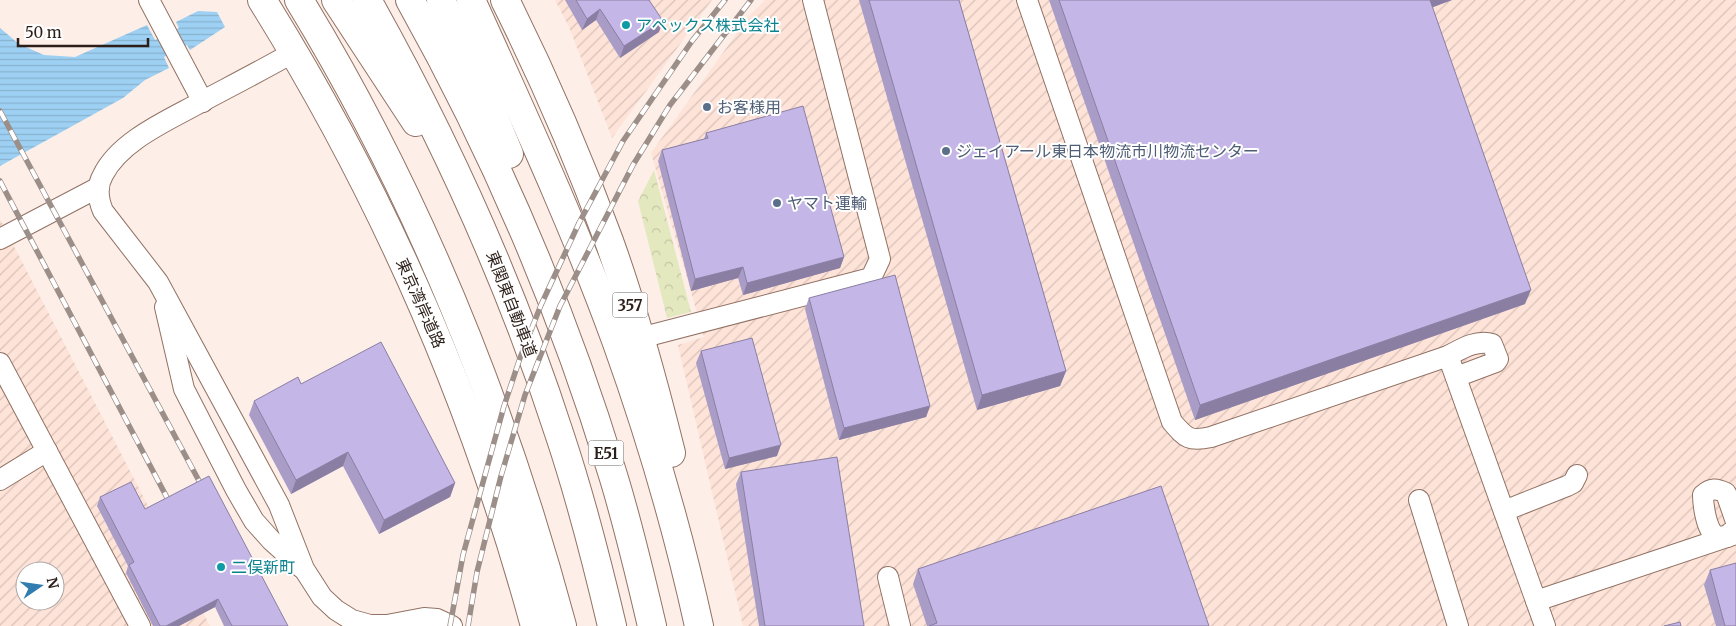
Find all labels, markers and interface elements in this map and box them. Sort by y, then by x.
scale bar [18,15,148,47]
place label: アペックス株式会社 [636,15,779,35]
marker: アペックス株式会社 [620,19,632,31]
text: 50 m [25,23,62,42]
place label: お客様用 [717,97,781,117]
marker: お客様用 [701,101,713,113]
place label: ジェイアール東日本物流市川物流センター [956,141,1259,161]
marker: ジェイアール東日本物流市川物流センター [940,145,952,157]
place label: ヤマト運輸 [787,193,867,213]
marker: ヤマト運輸 [771,197,783,209]
street label: 東関東自動車道 [483,248,541,360]
street label: 東京湾岸道路 [392,255,450,351]
road number: 357 [612,292,648,318]
road number: E51 [588,440,624,466]
place label: 二俣新町 [231,557,295,577]
north arrow [15,561,65,611]
marker: 二俣新町 [215,561,227,573]
text: N [43,576,63,590]

